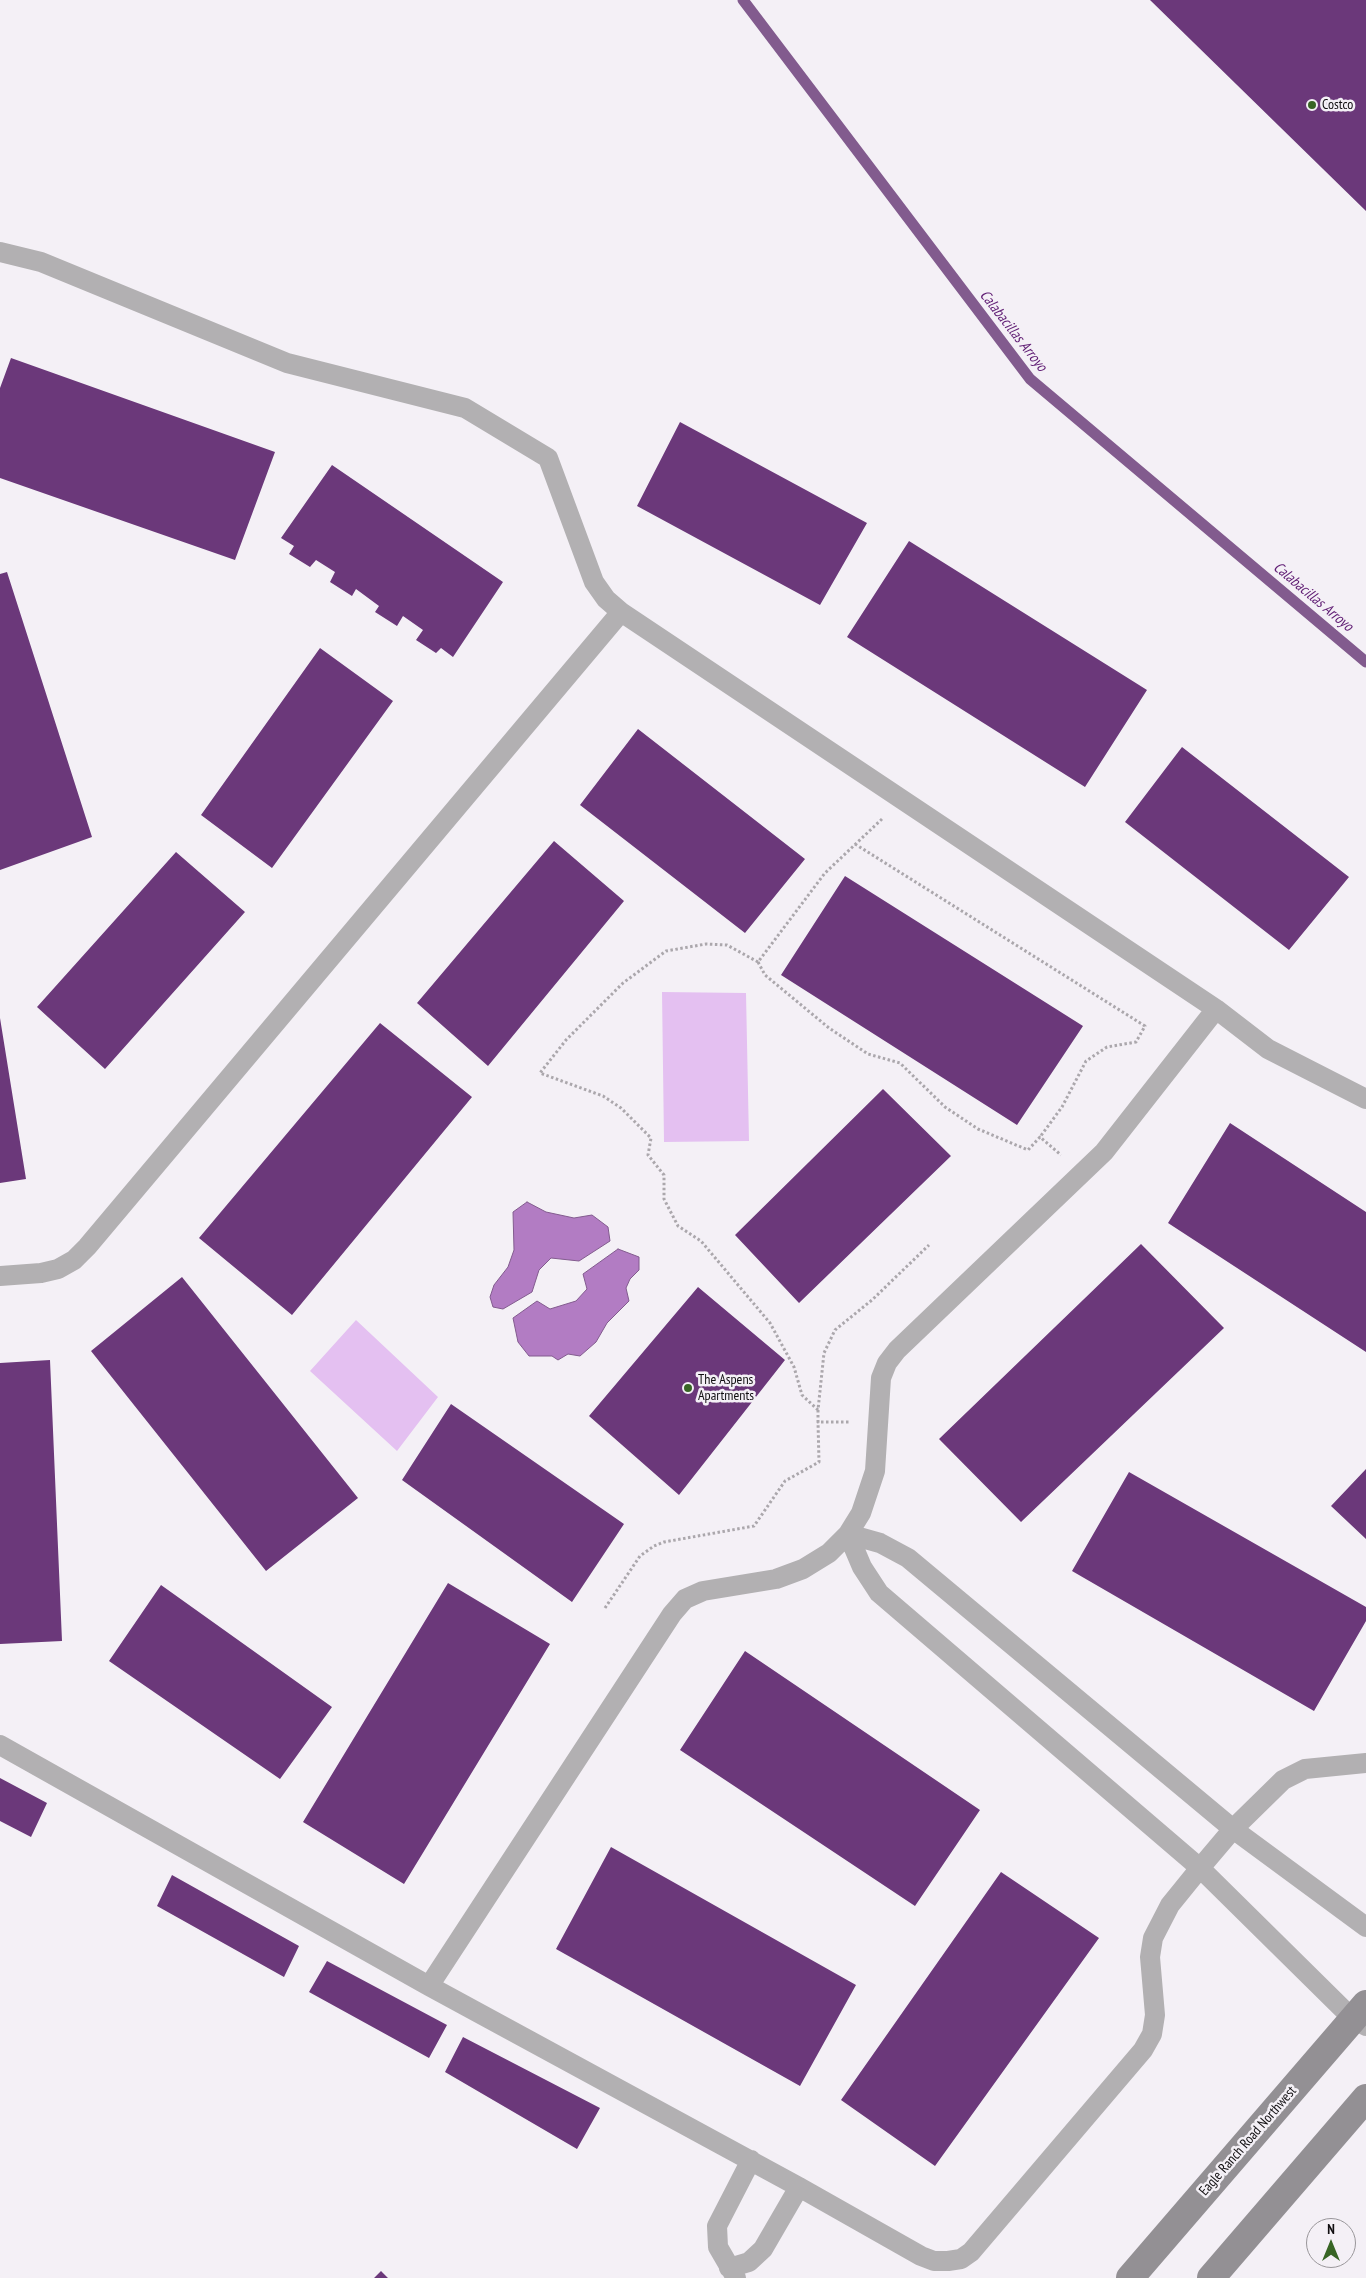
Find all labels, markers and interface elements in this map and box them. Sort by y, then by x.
place label: Costco [1322,97,1353,113]
marker: Costco [1306,99,1318,111]
water label: Calabacillas Arroyo [976,287,1050,375]
water label: Calabacillas Arroyo [1270,559,1356,635]
place label: The Aspens Apartments [698,1372,754,1404]
marker: The Aspens Apartments [682,1382,694,1394]
street label: Eagle Ranch Road Northwest [1196,2083,1300,2199]
north arrow [1306,2218,1356,2268]
text: N [1327,2220,1335,2238]

